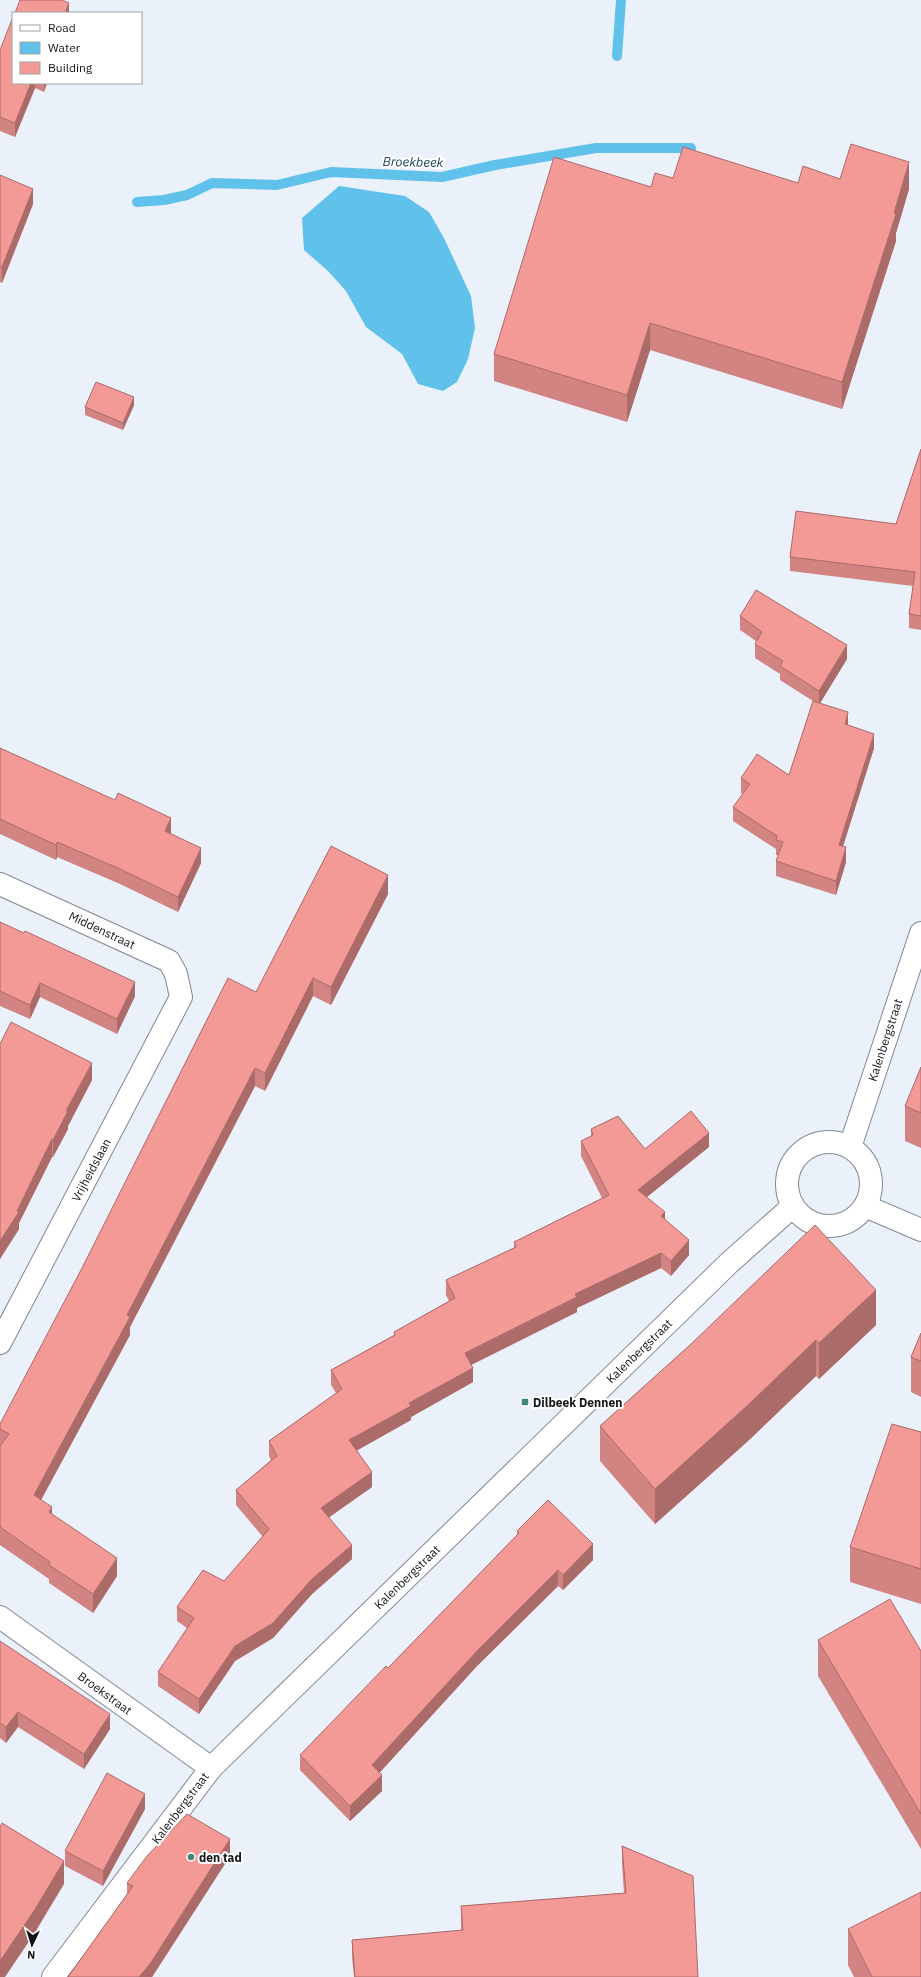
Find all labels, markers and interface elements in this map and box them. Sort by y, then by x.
legend [12,12,142,84]
text: Road [48,20,76,35]
text: Water [48,40,81,55]
text: Building [48,60,93,75]
water label: Broekbeek [382,153,444,171]
street label: Middenstraat [66,908,138,952]
street label: Kalenbergstraat [865,997,905,1083]
street label: Vrijheidslaan [68,1136,114,1204]
street label: Kalenbergstraat [603,1316,675,1386]
place label: Dilbeek Dennen [533,1395,622,1410]
marker: Dilbeek Dennen [520,1397,530,1407]
street label: Kalenbergstraat [371,1542,443,1612]
street label: Broekstraat [75,1668,135,1718]
street label: Kalenbergstraat [148,1769,212,1847]
place label: den tad [199,1850,242,1865]
marker: den tad [186,1852,196,1862]
north arrow [12,1925,52,1965]
text: N [27,1948,36,1962]

